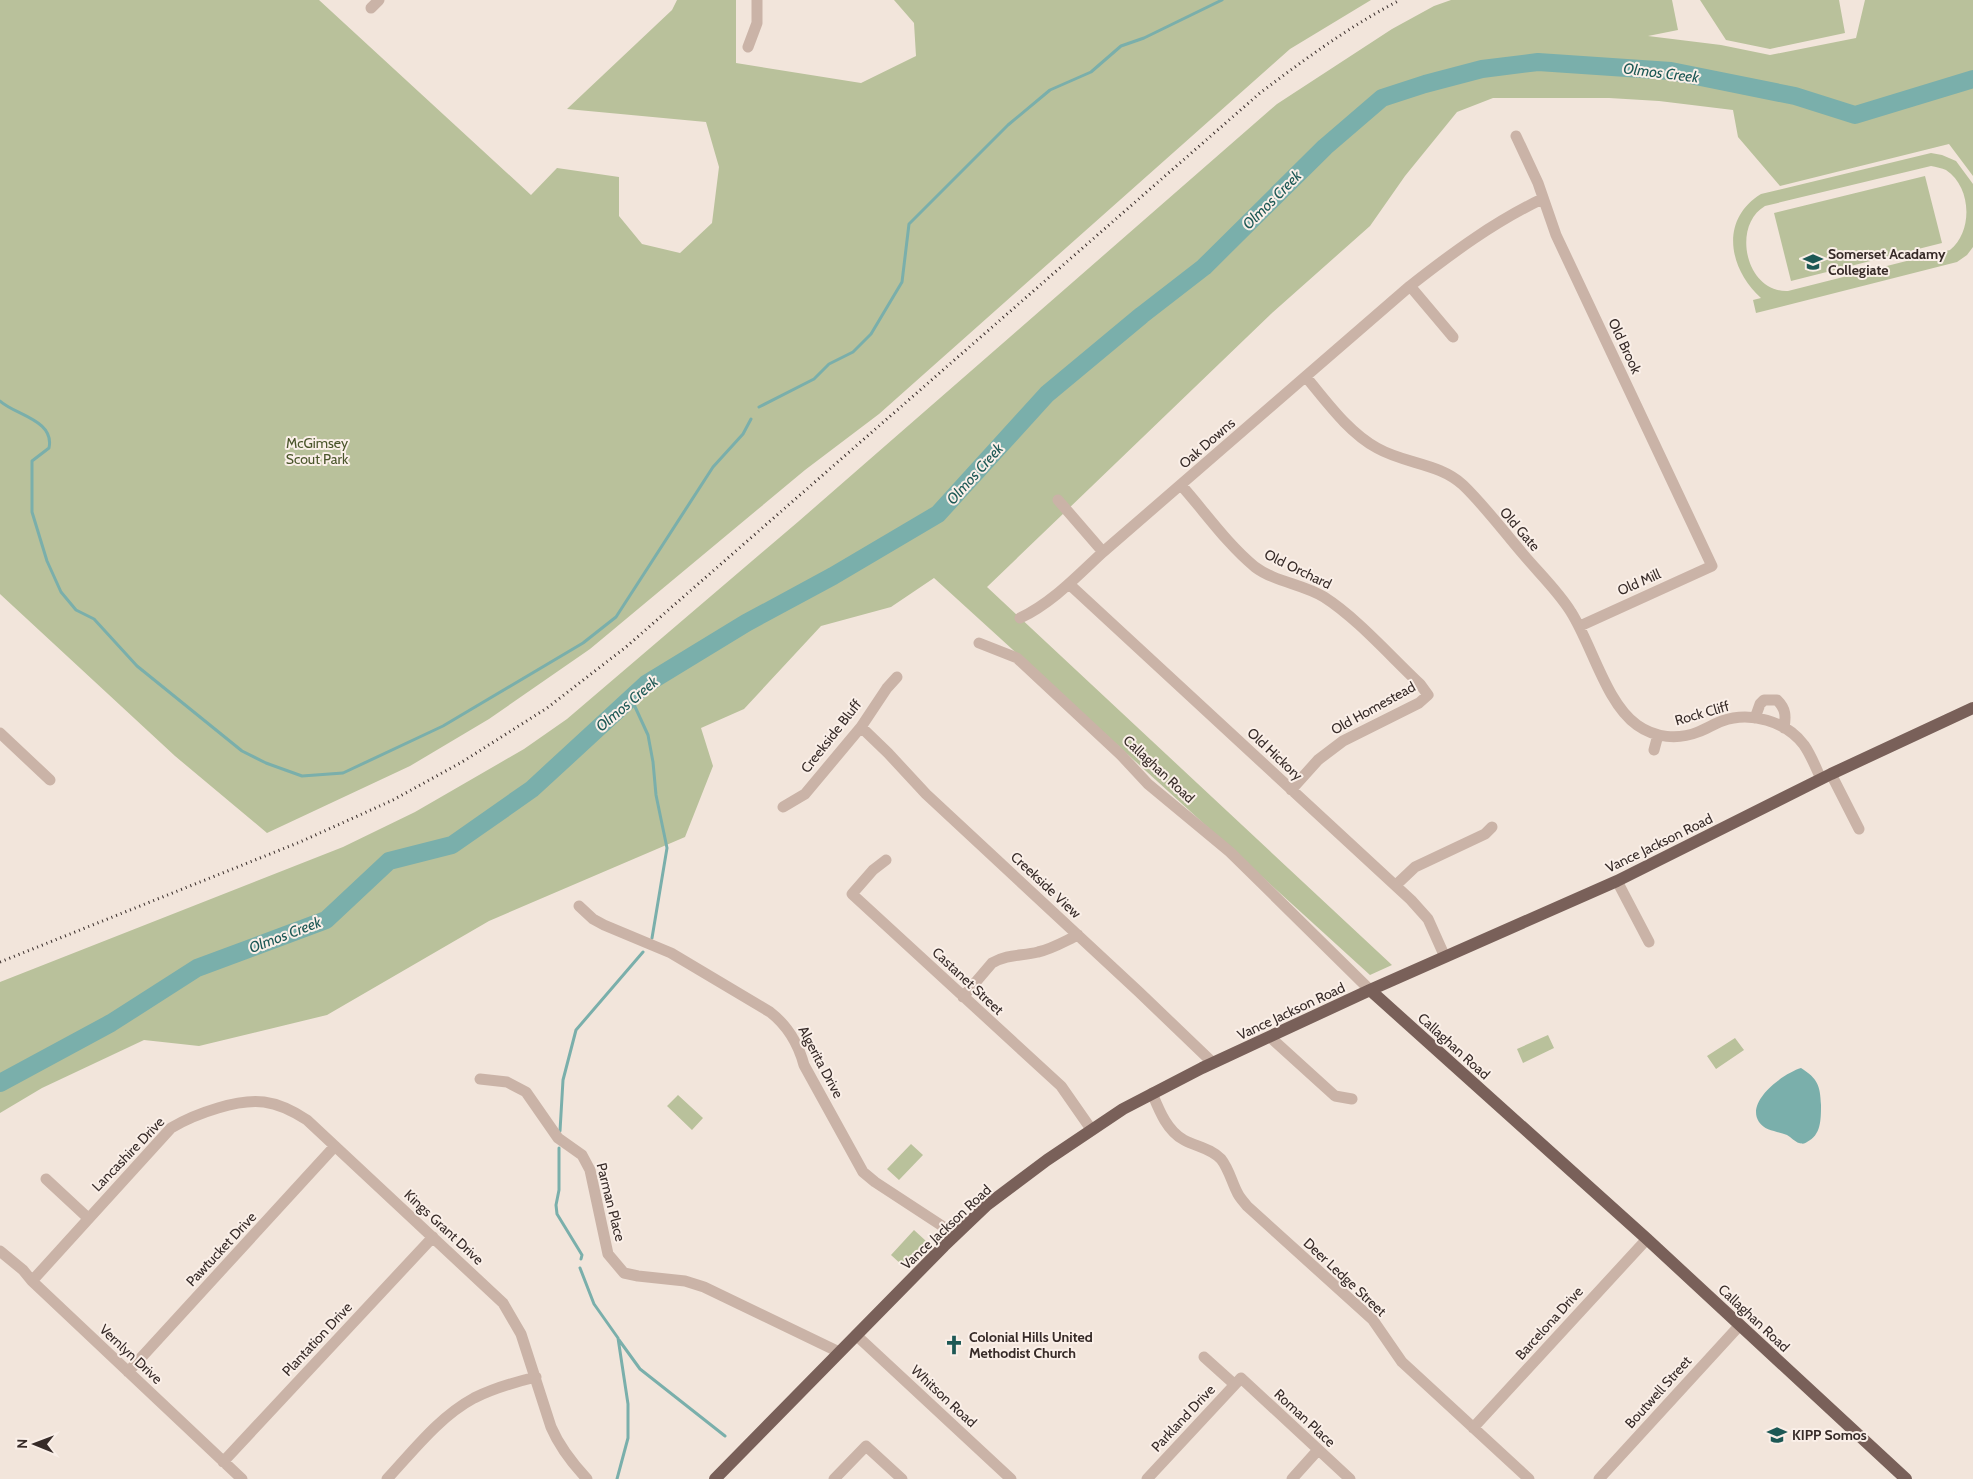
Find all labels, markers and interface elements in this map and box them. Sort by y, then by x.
water label: Olmos Creek [1622,59,1700,87]
water label: Olmos Creek [1239,166,1306,233]
place label: Somerset Acadamy Collegiate [1828,245,1946,279]
school or university icon: Somerset Acadamy Collegiate [1802,251,1824,273]
street label: Old Brook [1604,315,1646,377]
street label: Oak Downs [1175,414,1239,472]
park label: McGimsey Scout Park [286,434,349,468]
water label: Olmos Creek [943,439,1007,508]
street label: Old Gate [1496,503,1544,555]
street label: Old Orchard [1261,545,1335,593]
street label: Old Mill [1614,564,1664,600]
water label: Olmos Creek [592,672,662,735]
street label: Old Homestead [1328,677,1418,739]
street label: Creekside Bluff [797,695,866,776]
street label: Rock Cliff [1673,697,1732,729]
street label: Old Hickory [1244,724,1306,784]
street label: Callaghan Road [1119,731,1199,807]
street label: Vance Jackson Road [1603,809,1715,877]
street label: Creekside View [1007,848,1085,922]
water label: Olmos Creek [246,913,324,957]
street label: Castanet Street [928,943,1008,1019]
street label: Vance Jackson Road [1234,978,1348,1044]
street label: Callaghan Road [1414,1009,1494,1083]
street label: Algerita Drive [794,1023,848,1101]
street label: Lancashire Drive [88,1113,168,1195]
street label: Parman Place [593,1161,629,1243]
street label: Vance Jackson Road [897,1181,995,1273]
street label: Kings Grant Drive [400,1186,488,1268]
street label: Pawtucket Drive [182,1208,260,1290]
street label: Deer Ledge Street [1300,1234,1390,1320]
street label: Callaghan Road [1714,1280,1794,1356]
street label: Barcelona Drive [1511,1283,1587,1363]
street label: Plantation Drive [278,1298,356,1380]
street label: Vernlyn Drive [96,1320,166,1388]
place label: Colonial Hills United Methodist Church [969,1328,1093,1362]
church icon: Colonial Hills United Methodist Church [943,1334,965,1356]
street label: Boutwell Street [1621,1352,1695,1432]
street label: Whitson Road [907,1361,981,1431]
street label: Parkland Drive [1147,1381,1219,1455]
street label: Roman Place [1271,1385,1339,1451]
north arrow [10,1419,60,1469]
school or university icon: KIPP Somos [1766,1424,1788,1446]
place label: KIPP Somos [1792,1426,1867,1444]
text: N [13,1439,31,1449]

